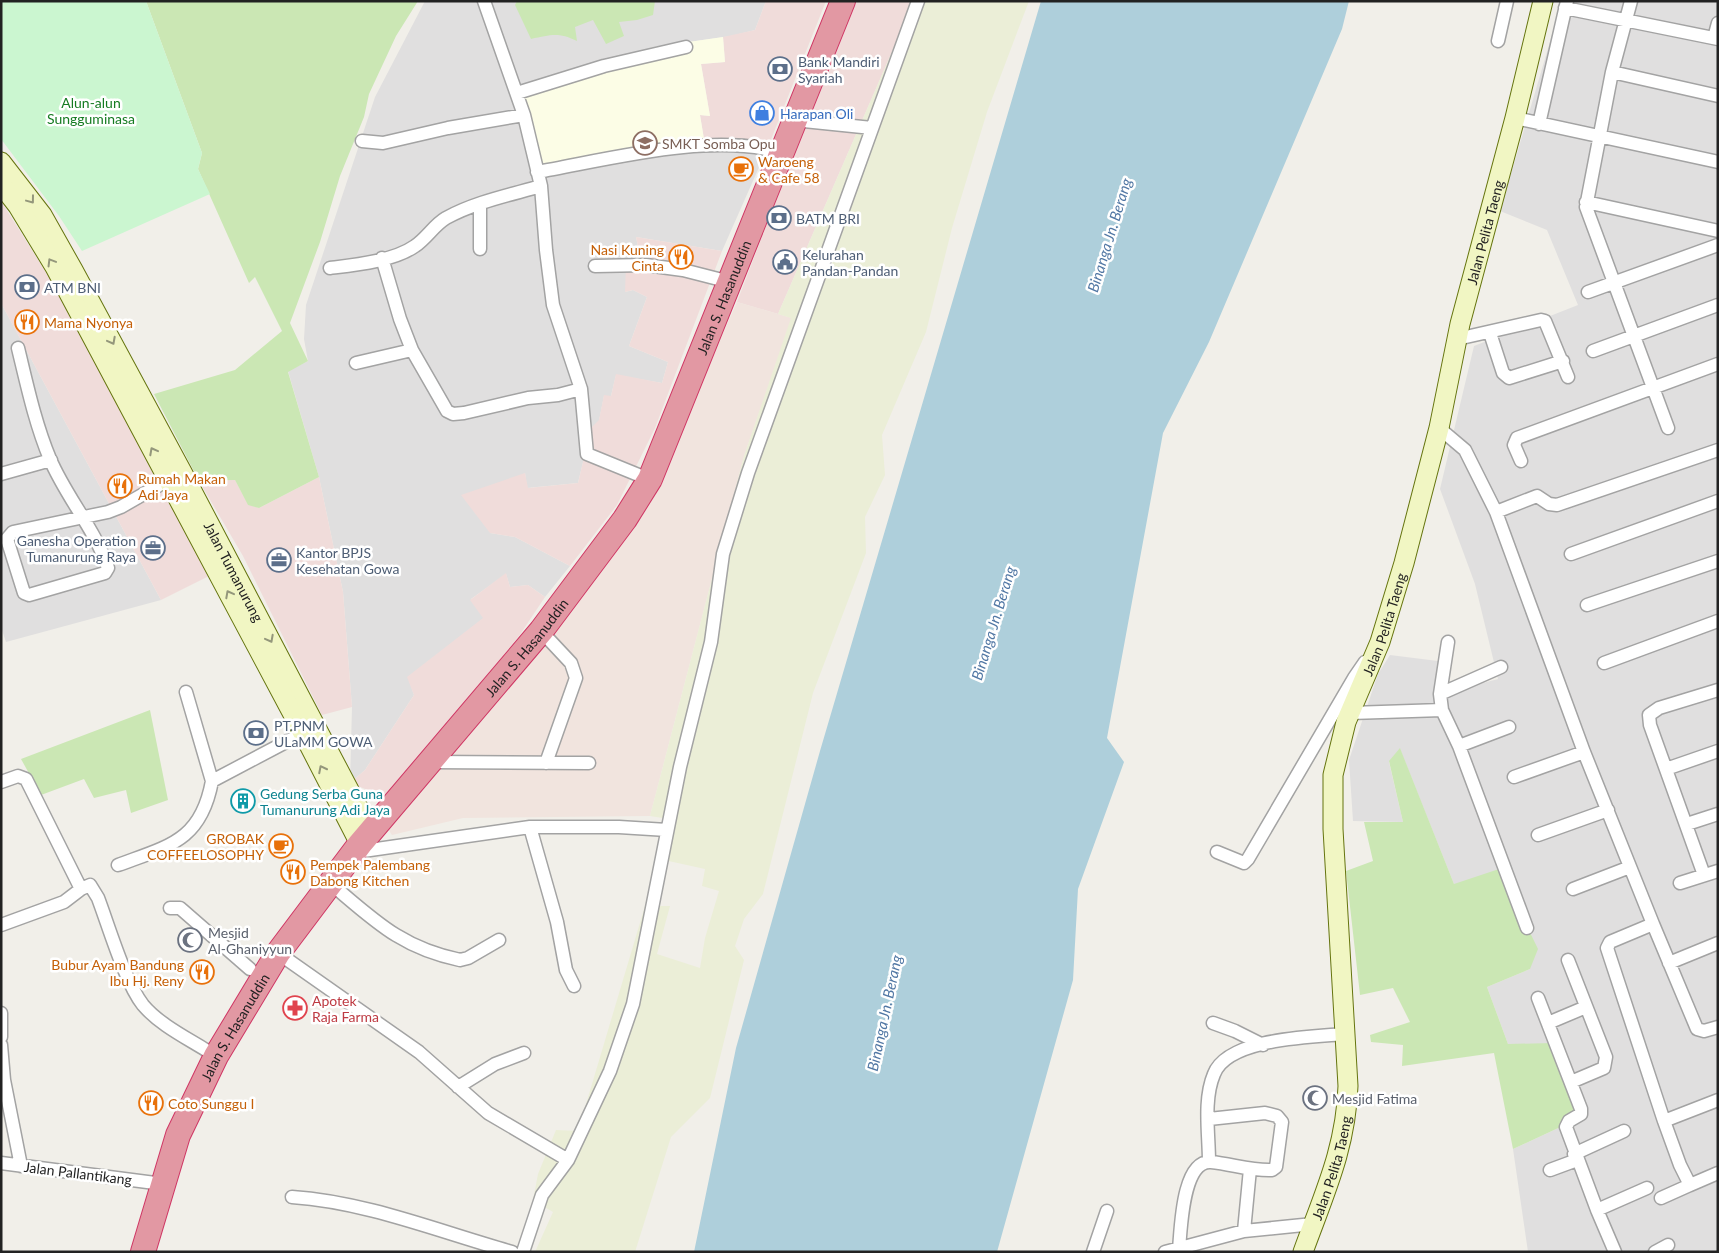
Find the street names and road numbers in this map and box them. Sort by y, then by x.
street label: Jalan Pelita Taeng [1462,178,1507,286]
street label: Jalan S. Hasanuddin [693,238,754,357]
street label: Jalan Tumanurung [201,519,267,624]
street label: Jalan Pelita Taeng [1358,571,1409,678]
street label: Jalan S. Hasanuddin [481,595,571,700]
street label: Jalan S. Hasanuddin [197,970,272,1084]
street label: Jalan Pelita Taeng [1307,1115,1354,1222]
street label: Jalan Pallantikang [23,1158,133,1188]

